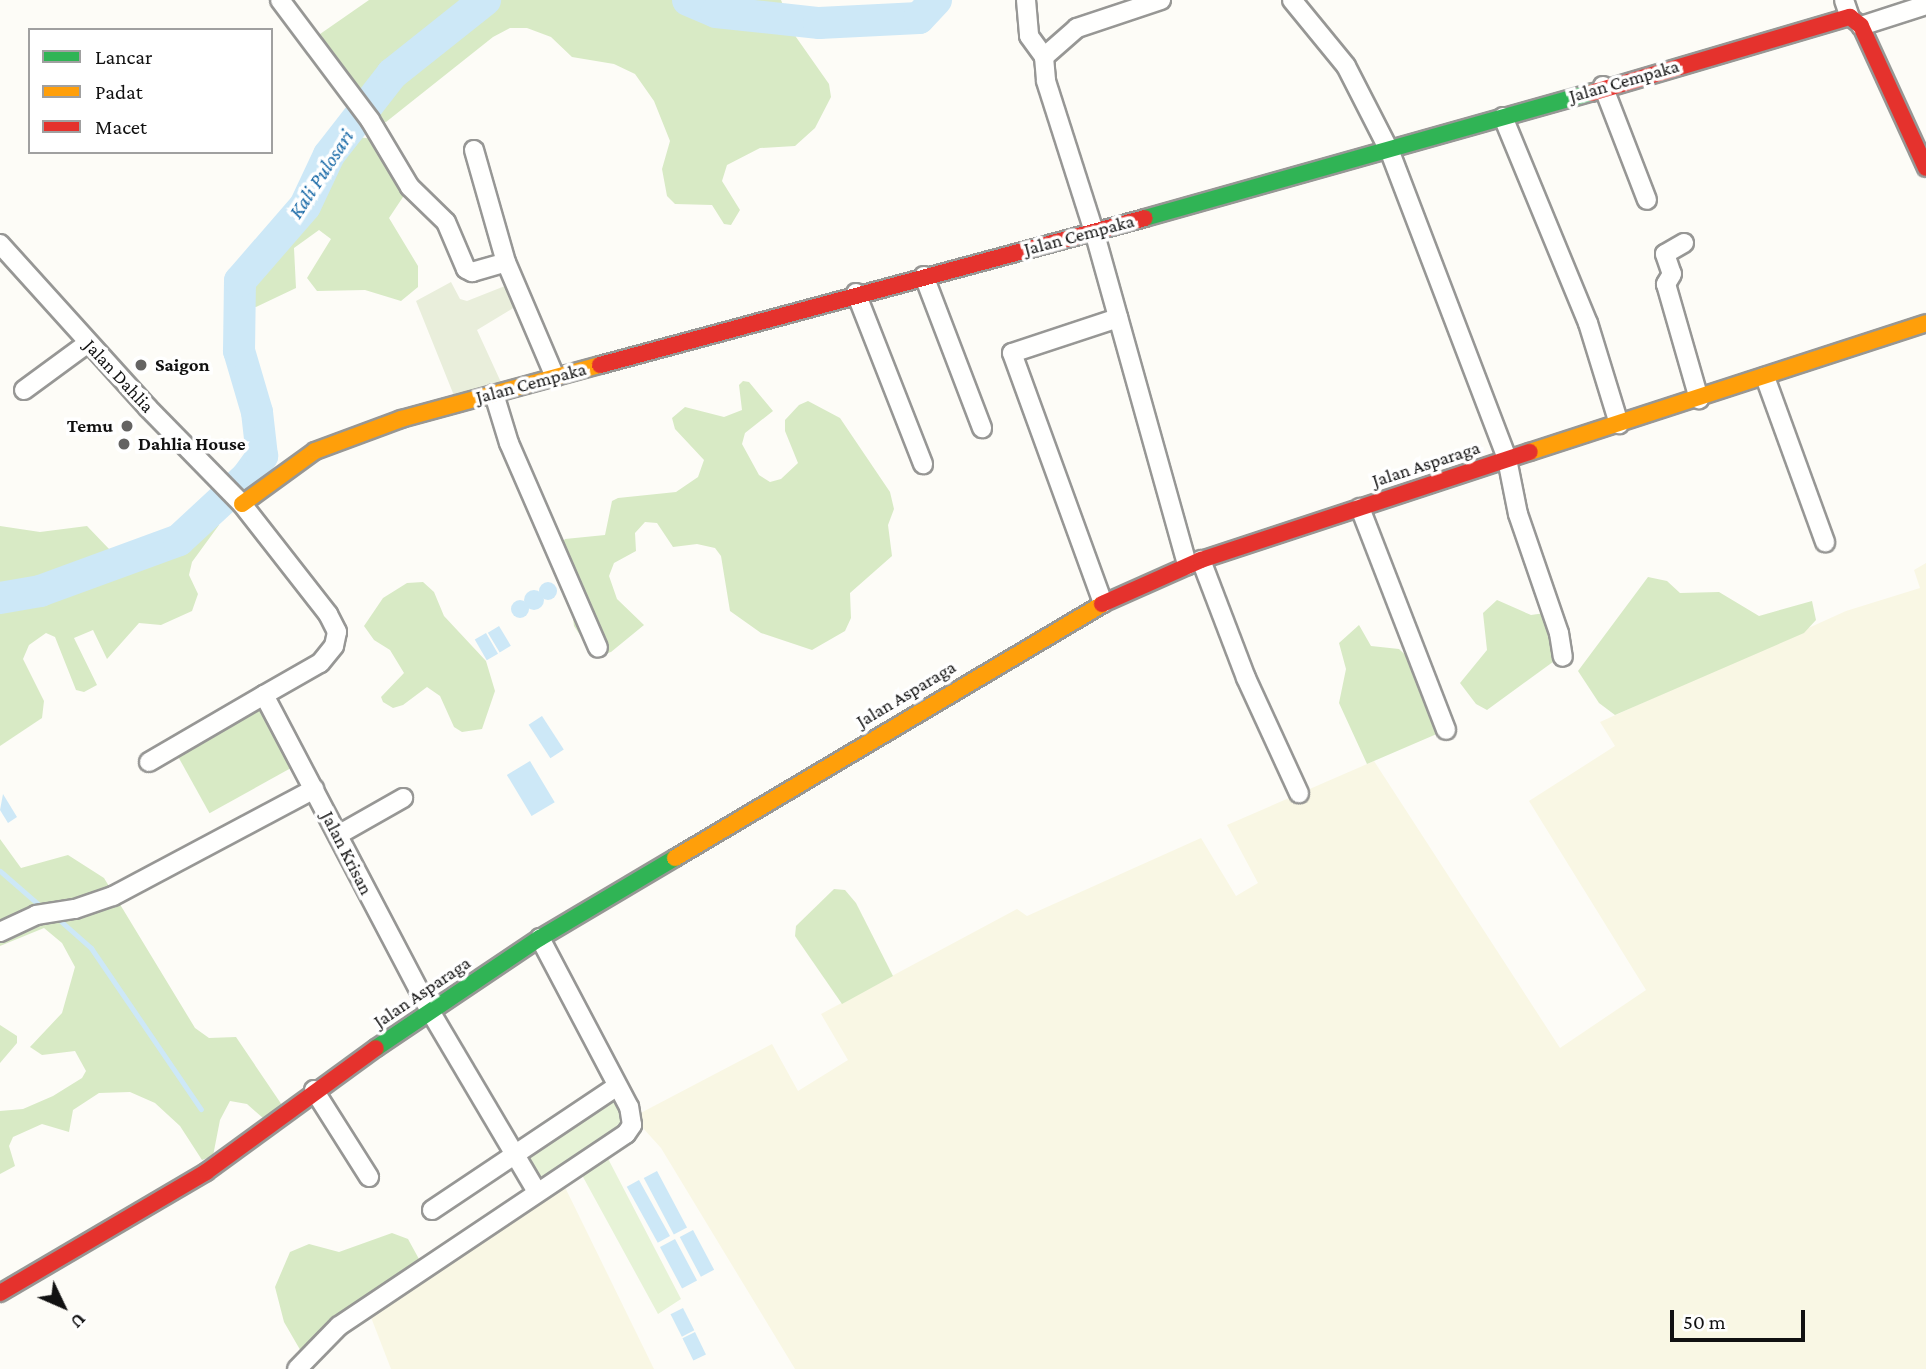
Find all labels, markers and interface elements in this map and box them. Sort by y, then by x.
legend [28,28,273,154]
text: Lancar [95,45,152,69]
street label: Jalan Cempaka [1566,54,1682,108]
text: Padat [95,80,143,104]
text: Macet [95,115,147,139]
water label: Kali Pulosari [283,125,359,223]
street label: Jalan Cempaka [1021,209,1137,261]
street label: Jalan Dahlia [79,334,159,418]
place label: Saigon [155,354,210,376]
marker: Saigon [133,357,149,373]
street label: Jalan Cempaka [473,357,589,409]
place label: Temu [67,415,113,437]
marker: Temu [119,418,135,434]
place label: Dahlia House [138,433,246,455]
marker: Dahlia House [116,436,132,452]
street label: Jalan Asparaga [1369,436,1483,492]
street label: Jalan Asparaga [852,655,960,733]
street label: Jalan Krisan [316,807,378,899]
street label: Jalan Asparaga [369,951,475,1033]
north arrow [28,1271,98,1341]
scale bar [1674,1296,1809,1340]
text: U [66,1309,91,1333]
text: 50 m [1683,1310,1726,1334]

